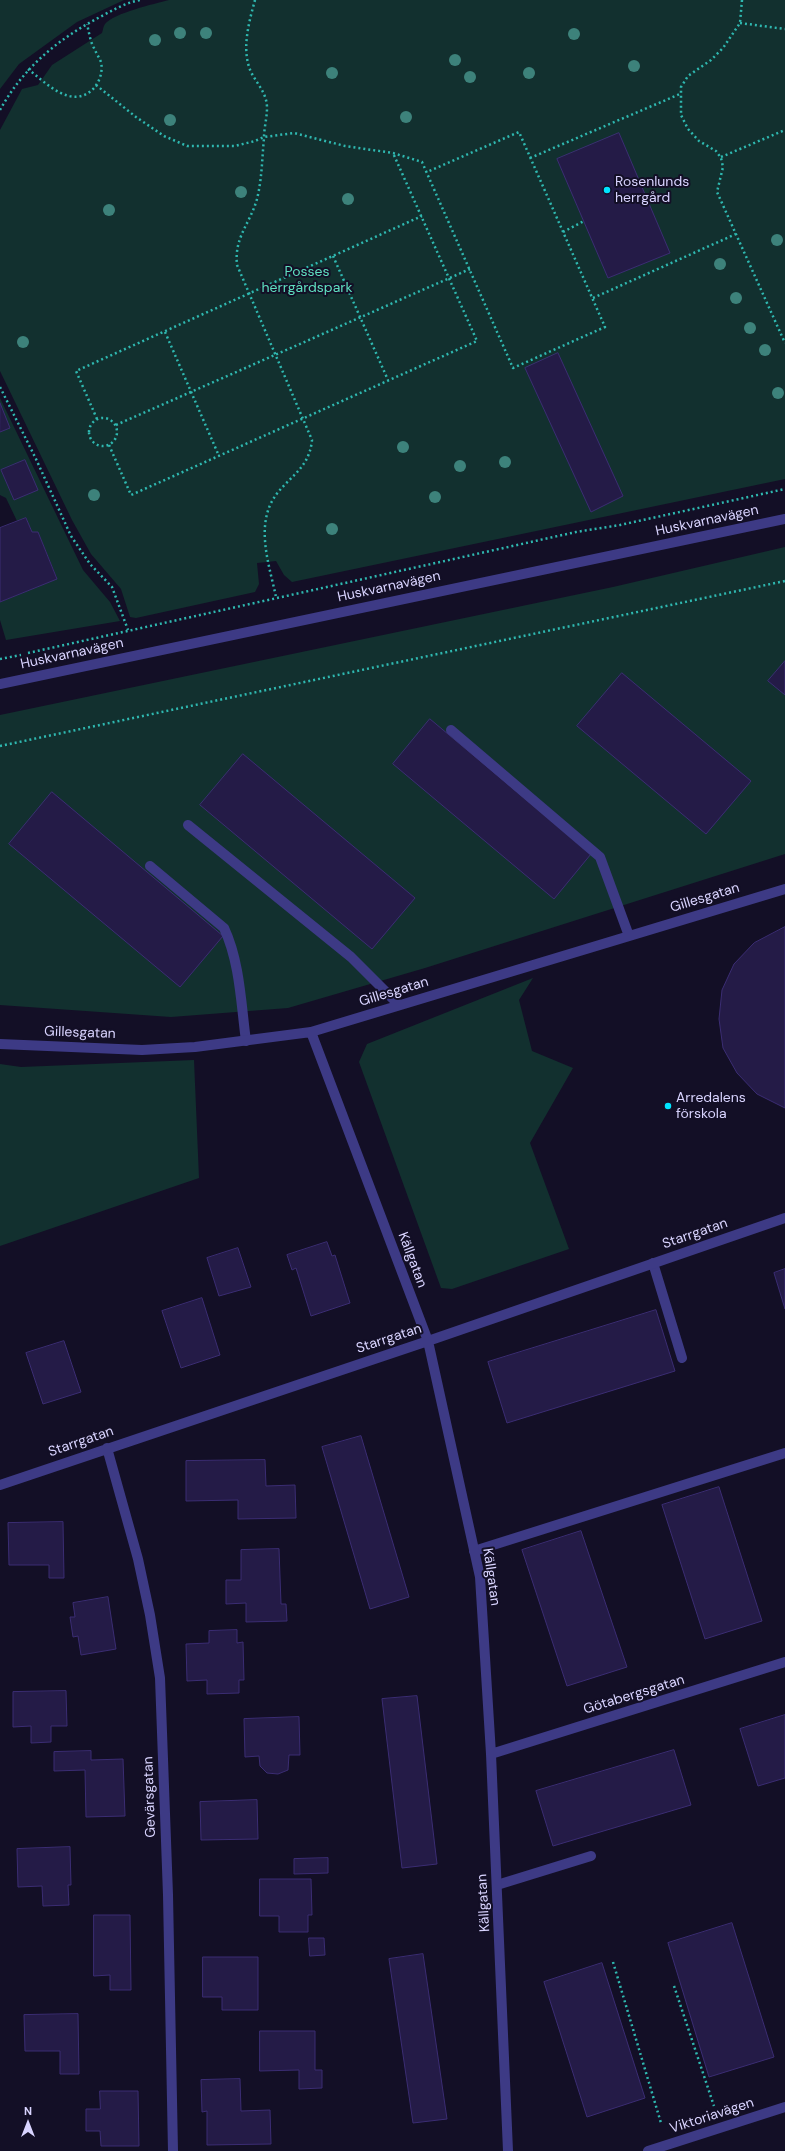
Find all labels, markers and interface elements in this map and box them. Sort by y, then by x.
place label: Rosenlunds herrgård [615,174,689,206]
marker: Rosenlunds herrgård [602,185,612,195]
park label: Posses herrgårdspark [262,264,352,296]
street label: Huskvarnavägen [654,502,760,540]
street label: Huskvarnavägen [336,568,442,606]
street label: Huskvarnavägen [19,635,125,673]
street label: Gillesgatan [668,880,742,916]
street label: Gillesgatan [357,974,431,1010]
street label: Gillesgatan [44,1023,116,1043]
place label: Arredalens förskola [676,1090,746,1122]
marker: Arredalens förskola [663,1101,673,1111]
street label: Starrgatan [660,1215,730,1253]
street label: Källgatan [394,1230,430,1290]
street label: Starrgatan [354,1321,424,1357]
street label: Starrgatan [46,1423,116,1461]
street label: Källgatan [479,1547,503,1607]
street label: Götabergsgatan [581,1672,687,1718]
street label: Gevärsgatan [140,1756,160,1838]
street label: Källgatan [474,1874,494,1932]
street label: Viktoriavägen [668,2095,756,2137]
north arrow [8,2103,48,2143]
text: N [24,2104,32,2118]

